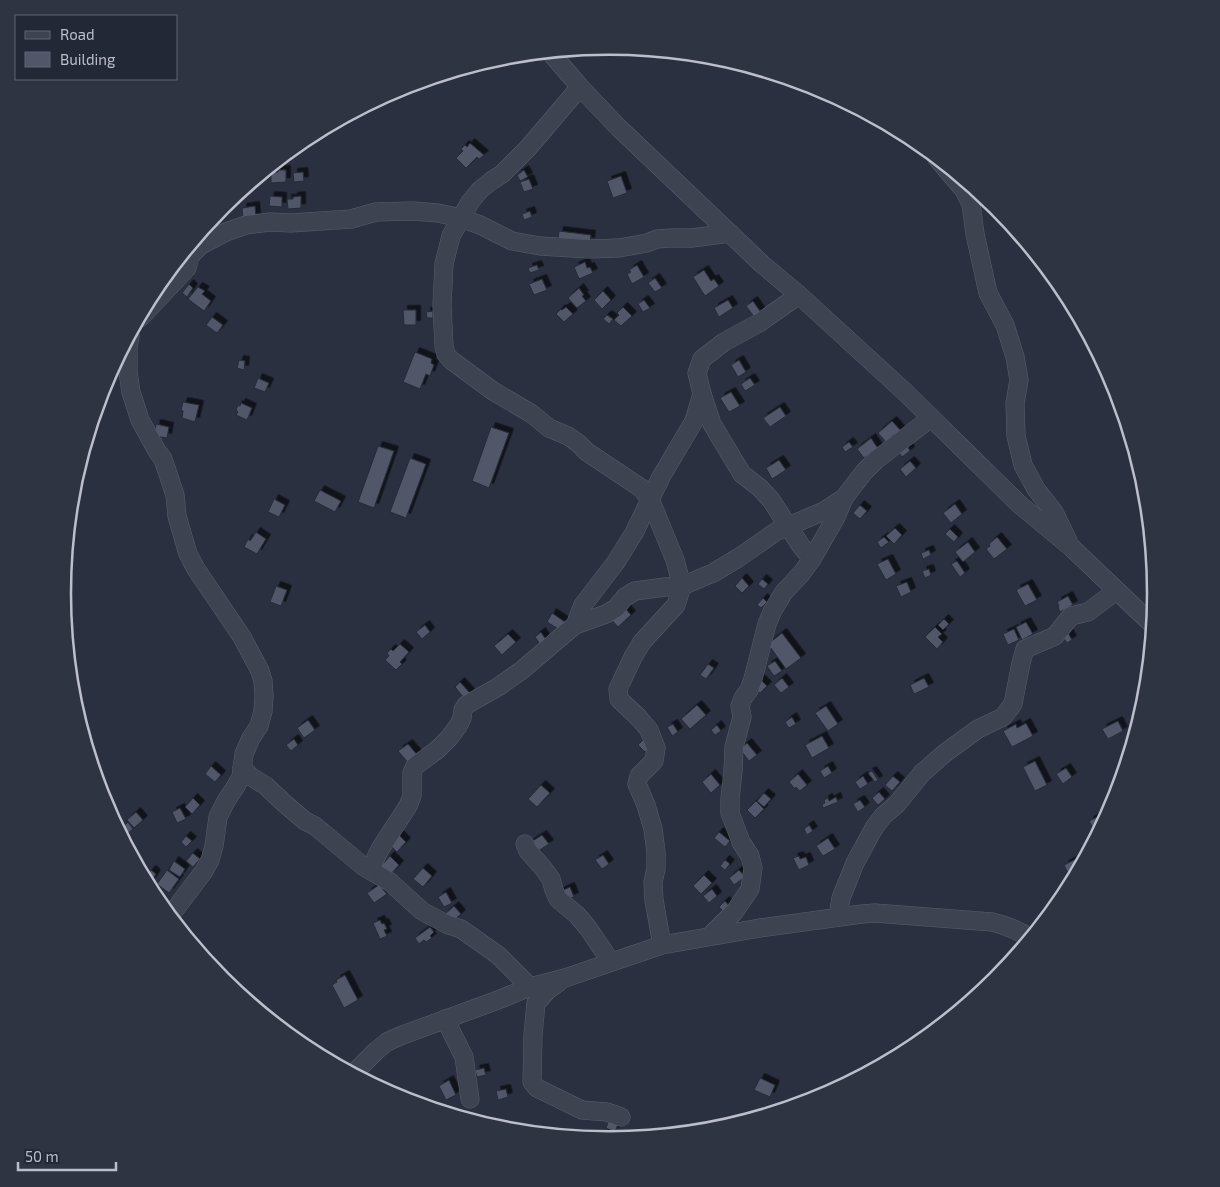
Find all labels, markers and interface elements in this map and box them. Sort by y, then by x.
legend [15,15,178,80]
text: Road [60,25,95,43]
text: Building [60,50,116,68]
scale bar [18,1140,115,1172]
text: 50 m [25,1147,59,1165]

